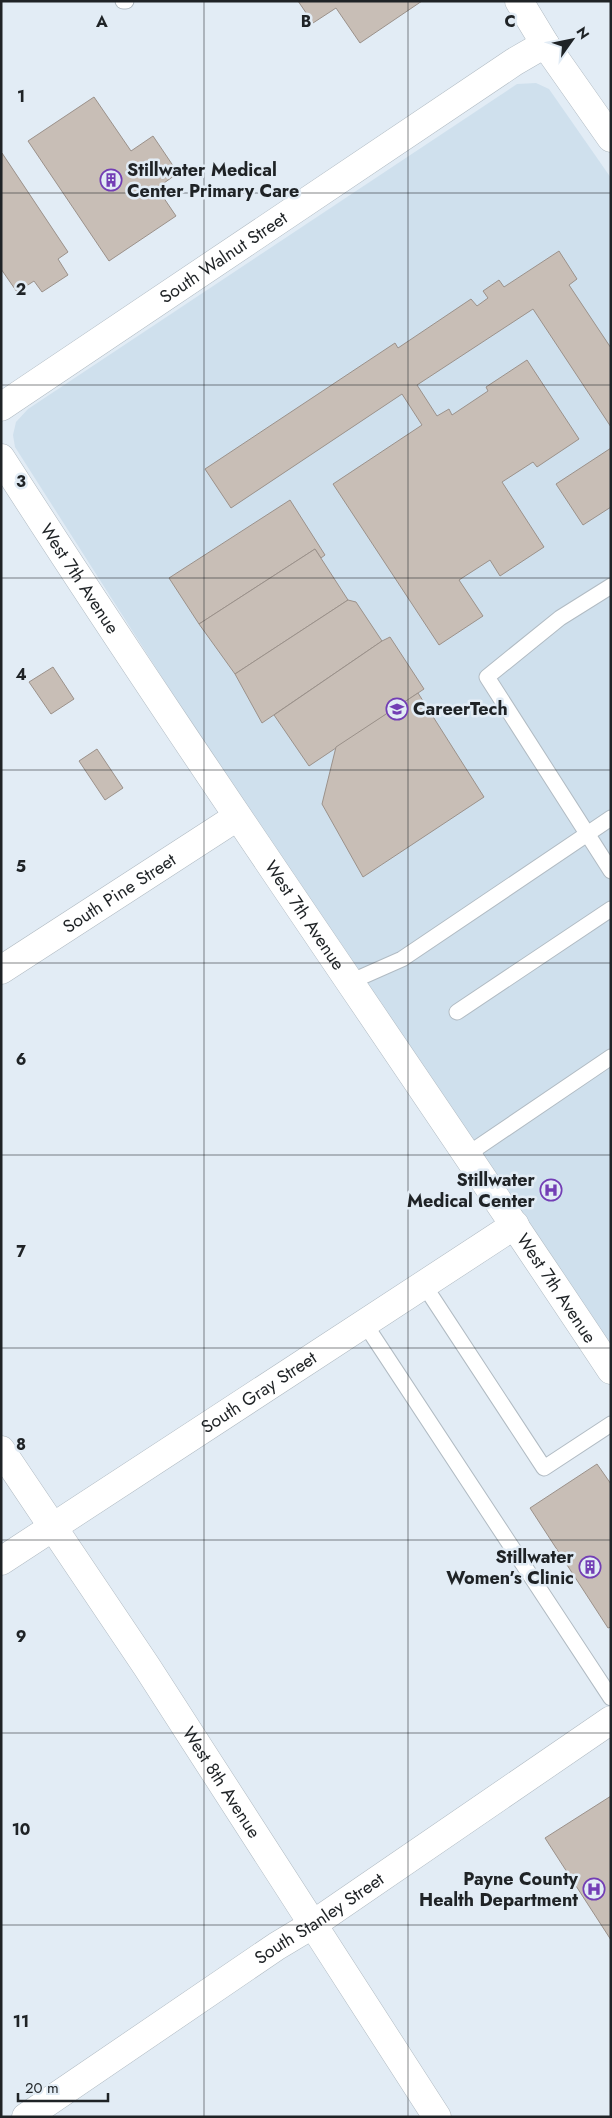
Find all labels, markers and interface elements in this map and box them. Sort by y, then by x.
text: A [95,10,108,33]
text: B [301,10,311,33]
text: C [504,10,516,33]
north arrow [547,15,597,65]
text: N [571,23,594,43]
text: 1 [17,85,25,108]
place label: Stillwater Medical Center Primary Care [127,157,299,204]
building icon: Stillwater Medical Center Primary Care [99,168,123,192]
street label: South Walnut Street [154,205,293,310]
text: 2 [16,278,26,301]
text: 3 [16,470,26,493]
street label: West 7th Avenue [34,518,125,639]
text: 4 [15,663,27,686]
place label: CareerTech [413,696,508,722]
school or university icon: CareerTech [385,697,409,721]
street label: South Pine Street [58,847,182,940]
text: 5 [16,855,26,878]
street label: West 7th Avenue [258,855,351,975]
text: 6 [16,1048,26,1071]
place label: Stillwater Medical Center [407,1167,536,1214]
hospital icon: Stillwater Medical Center [539,1178,563,1202]
street label: West 7th Avenue [510,1228,603,1348]
text: 7 [16,1240,26,1263]
street label: South Gray Street [196,1345,322,1440]
text: 8 [16,1433,26,1456]
place label: Stillwater Women’s Clinic [446,1544,575,1591]
building icon: Stillwater Women’s Clinic [578,1555,602,1579]
text: 9 [16,1625,26,1648]
street label: West 8th Avenue [176,1722,267,1843]
text: 10 [12,1818,30,1841]
street label: South Stanley Street [249,1866,390,1971]
place label: Payne County Health Department [419,1866,579,1913]
hospital icon: Payne County Health Department [582,1877,606,1901]
text: 11 [13,2010,29,2033]
scale bar [18,2070,108,2102]
text: 20 m [25,2077,59,2099]

